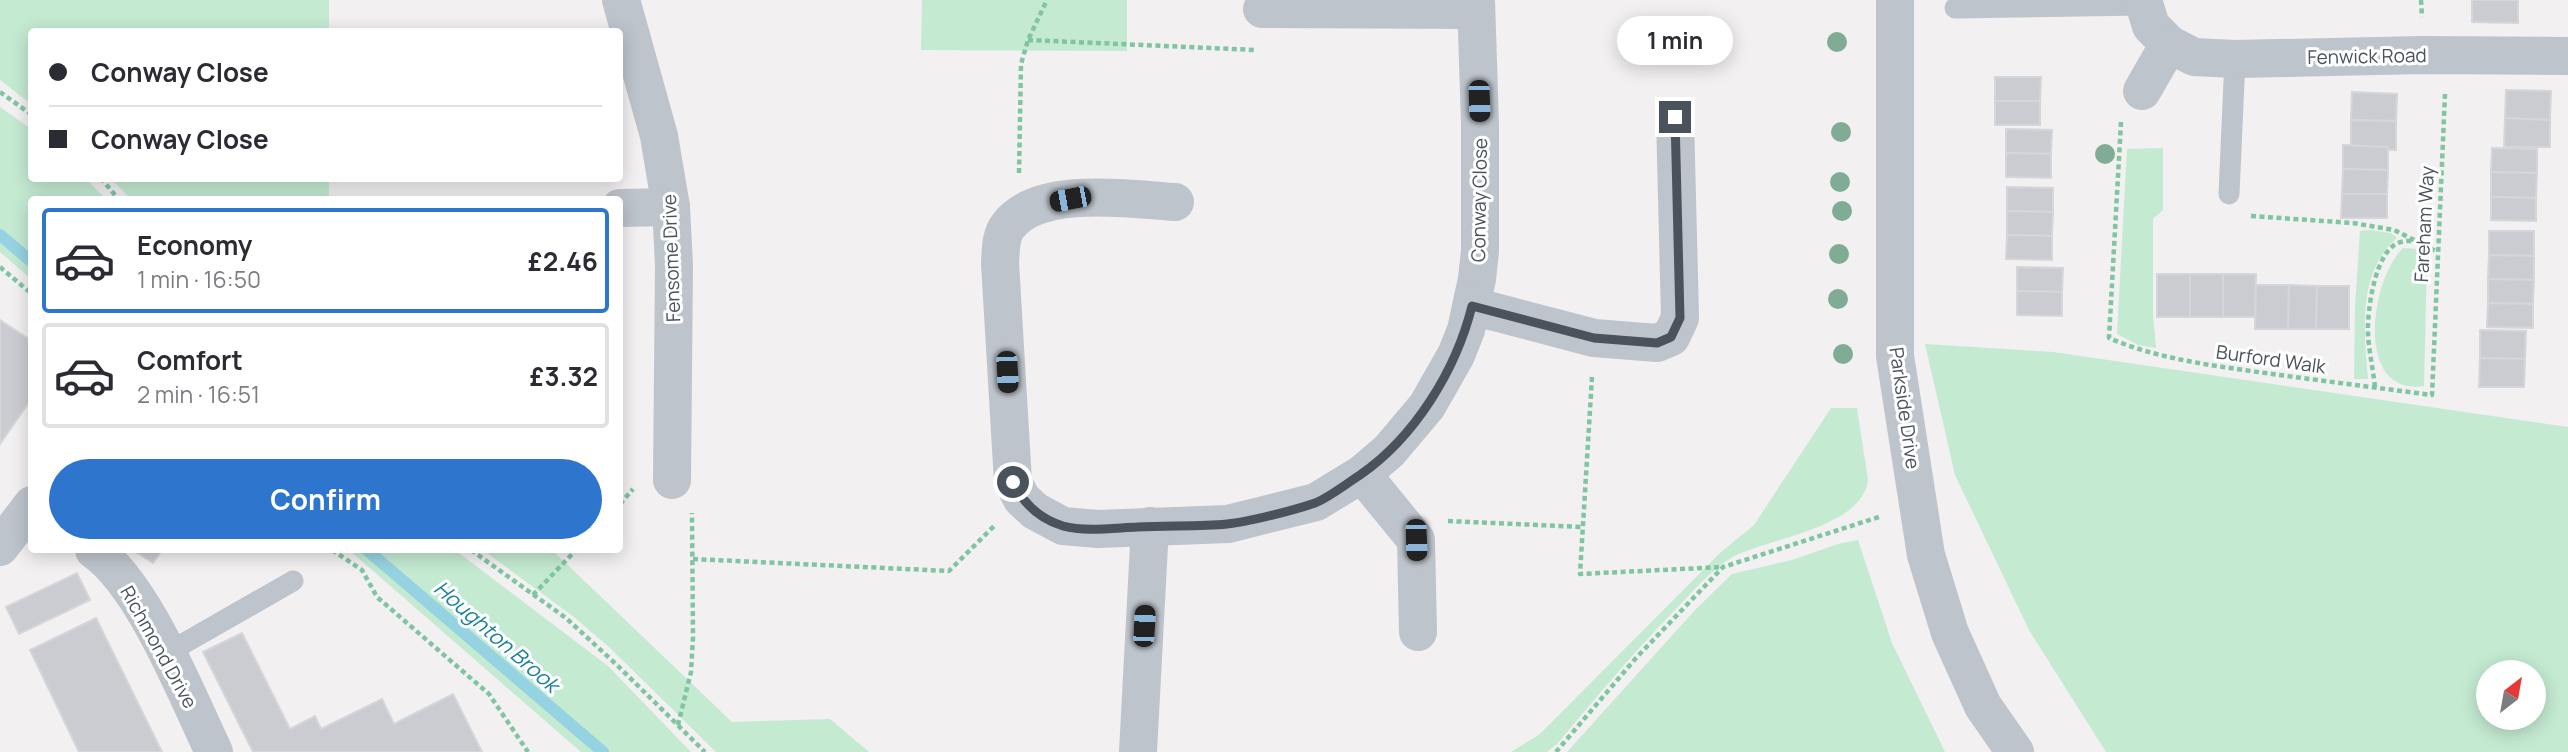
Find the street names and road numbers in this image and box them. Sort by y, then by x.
street label: Fenwick Road [2307,42,2427,70]
street label: Conway Close [1465,138,1493,262]
street label: Fareham Way [2408,165,2440,283]
street label: Fensome Drive [656,194,686,322]
street label: Burford Walk [2215,338,2328,380]
street label: Parkside Drive [1884,345,1926,471]
street label: Richmond Drive [115,581,203,713]

